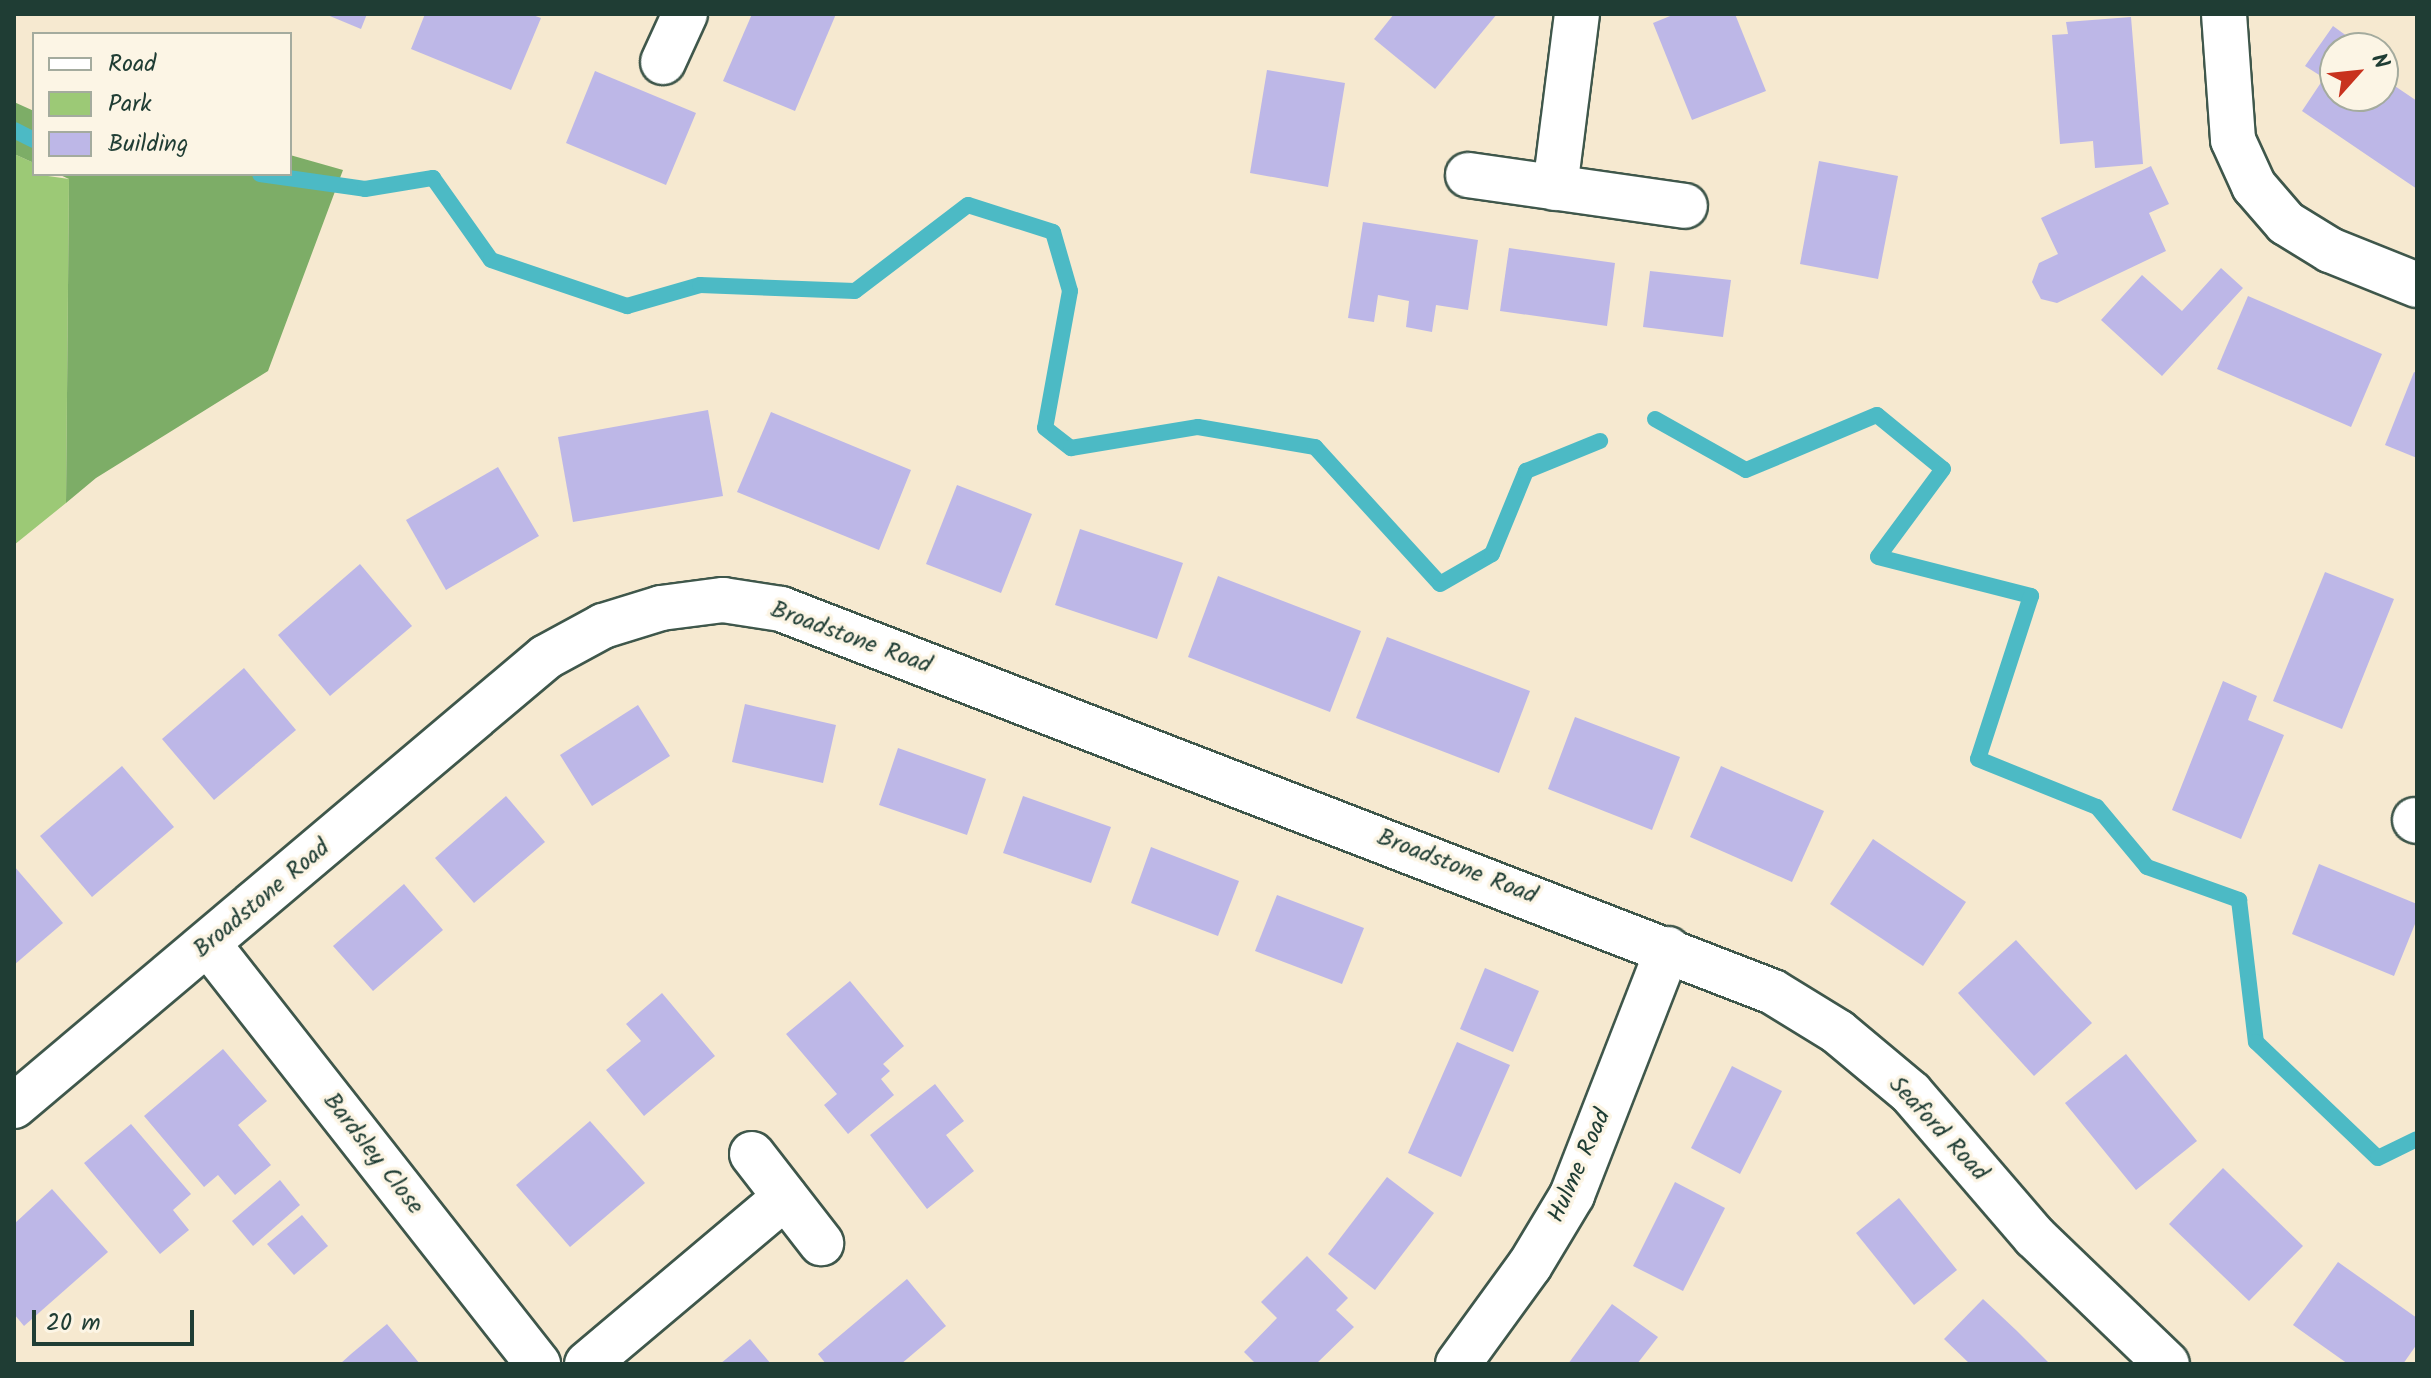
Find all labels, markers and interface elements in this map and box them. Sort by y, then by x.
legend [32,32,292,176]
north arrow [2319,32,2399,112]
text: Road [108,45,156,84]
text: N [2360,48,2398,76]
text: Park [108,85,152,124]
text: Building [108,125,188,164]
street label: Broadstone Road [767,596,935,680]
street label: Broadstone Road [1373,823,1541,911]
street label: Broadstone Road [188,834,336,964]
street label: Seaford Road [1882,1071,1994,1187]
street label: Bardsley Close [317,1087,429,1221]
street label: Hulme Road [1542,1105,1618,1227]
scale bar [36,1294,198,1344]
text: 20 m [46,1304,101,1343]

